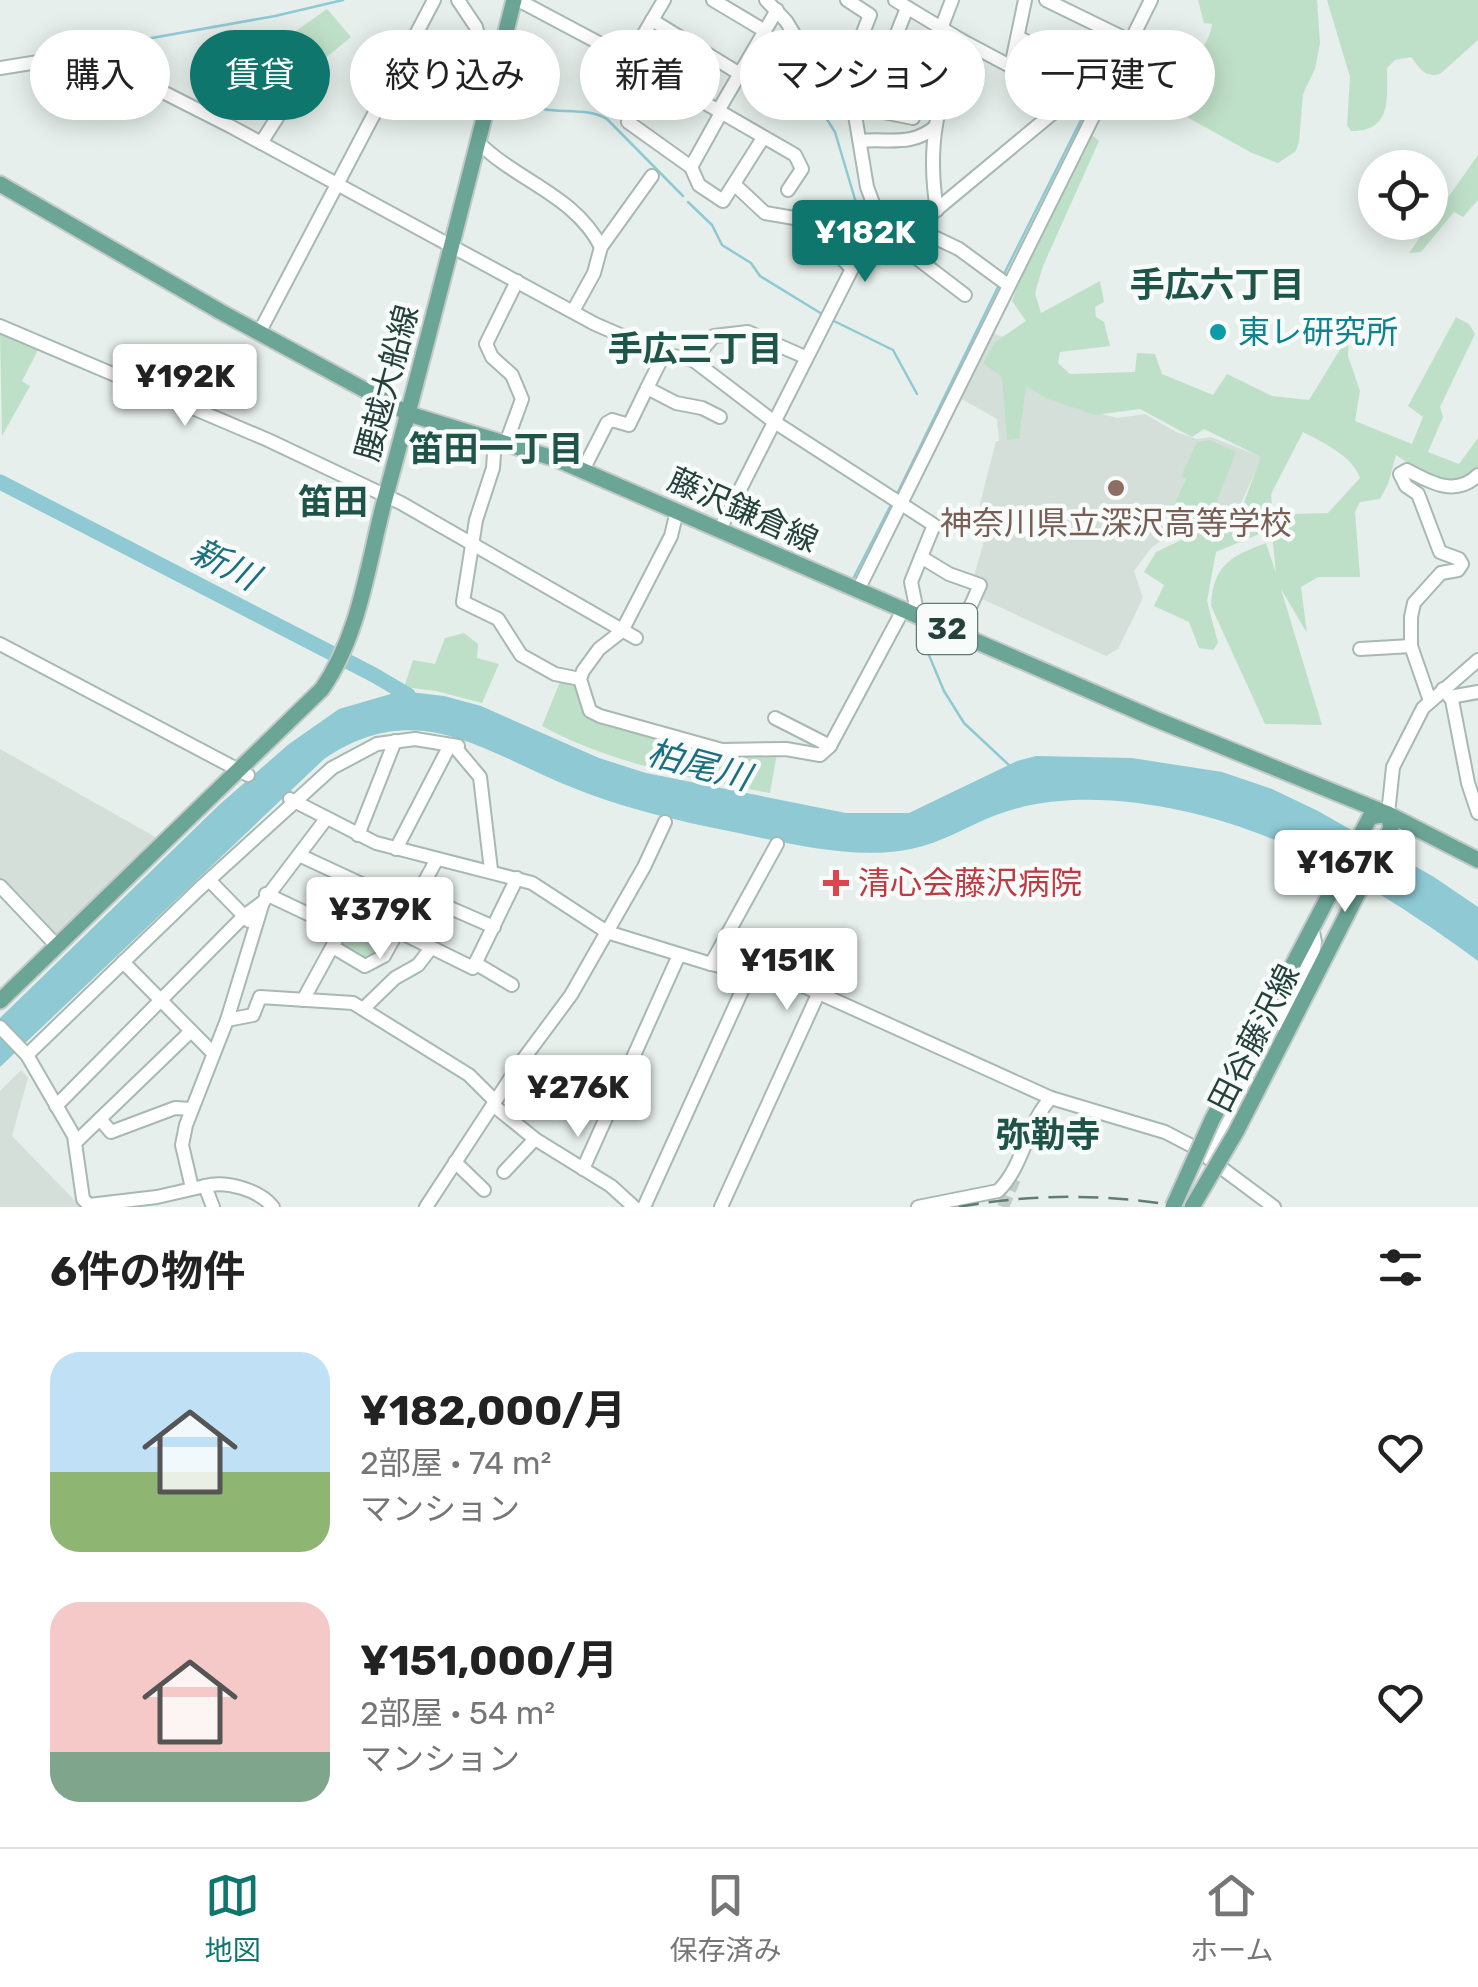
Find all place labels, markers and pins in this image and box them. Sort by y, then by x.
pin: ¥182K [795,200,935,285]
place label: 東レ研究所 [1238,313,1398,351]
marker: 東レ研究所 [1207,321,1229,343]
pin: ¥192K [115,344,255,429]
marker: 神奈川県立深沢高等学校 [1105,477,1127,499]
place label: 神奈川県立深沢高等学校 [940,504,1292,542]
pin: ¥167K [1275,830,1415,915]
place label: 清心会藤沢病院 [858,864,1082,902]
marker: 清心会藤沢病院 [823,870,849,896]
pin: ¥379K [310,877,450,962]
pin: ¥151K [717,928,857,1013]
pin: ¥276K [508,1055,648,1140]

